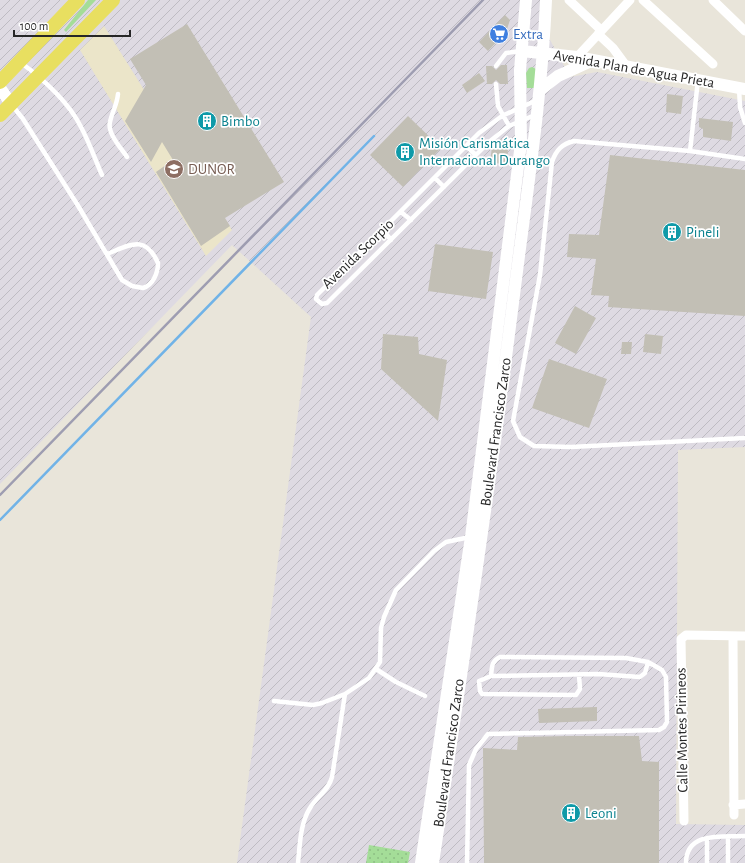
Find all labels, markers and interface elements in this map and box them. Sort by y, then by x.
scale bar [14,12,130,38]
text: 100 m [20,20,48,32]
supermarket icon: Extra [488,23,510,45]
place label: Extra [513,27,543,42]
street label: Avenida Plan de Agua Prieta [552,47,716,91]
building icon: Bimbo [196,110,218,132]
place label: Bimbo [221,114,260,129]
place label: Misión Carismática Internacional Durango [419,136,550,168]
building icon: Misión Carismática Internacional Durango [394,141,416,163]
school or university icon: DUNOR [163,158,185,180]
place label: DUNOR [188,162,235,177]
street label: Avenida Scorpio [319,216,397,292]
building icon: Pineli [661,221,683,243]
place label: Pineli [686,225,719,240]
street label: Boulevard Francisco Zarco [478,357,514,507]
street label: Calle Montes Pirineos [673,667,691,793]
street label: Boulevard Francisco Zarco [431,678,467,828]
building icon: Leoni [560,802,582,824]
place label: Leoni [585,806,617,821]

